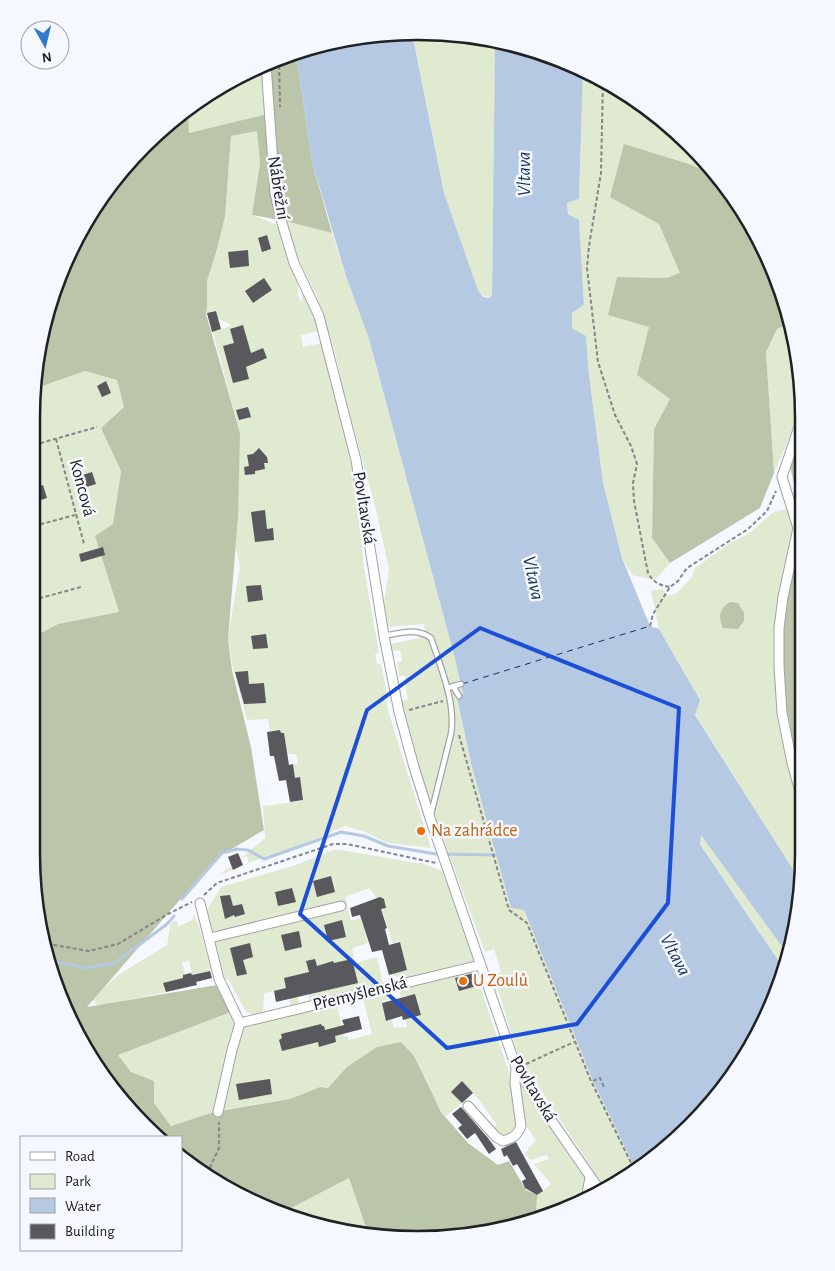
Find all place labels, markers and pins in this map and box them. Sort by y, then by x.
place label: Na zahrádce [431,822,518,840]
marker: Na zahrádce [415,825,427,837]
place label: U Zoulů [473,972,528,990]
marker: U Zoulů [457,975,469,987]

